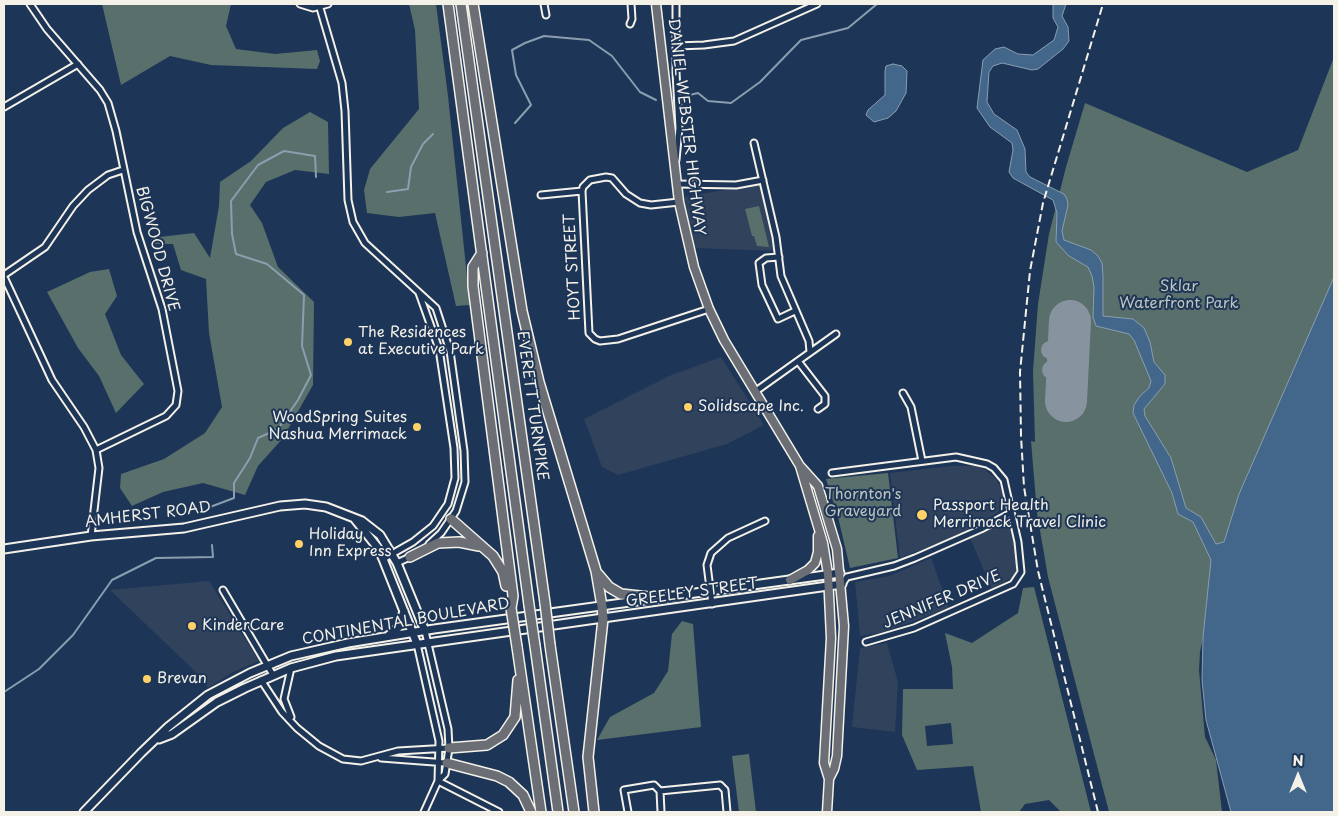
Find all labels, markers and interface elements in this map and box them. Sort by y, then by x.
street label: DANIEL WEBSTER HIGHWAY [664,17,708,237]
street label: BIGWOOD DRIVE [132,184,182,314]
street label: HOYT STREET [561,213,585,321]
park label: Sklar Waterfront Park [1119,278,1239,313]
place label: The Residences at Executive Park [358,324,484,359]
street label: EVERETT TURNPIKE [513,330,551,482]
marker: The Residences at Executive Park [342,336,354,348]
place label: Solidscape Inc. [698,398,804,416]
marker: Solidscape Inc. [682,401,694,413]
place label: WoodSpring Suites Nashua Merrimack [268,409,407,444]
marker: WoodSpring Suites Nashua Merrimack [411,421,423,433]
park label: Thornton's Graveyard [825,486,901,521]
place label: Passport Health Merrimack Travel Clinic [933,497,1106,532]
street label: AMHERST ROAD [84,498,212,532]
marker: Passport Health Merrimack Travel Clinic [915,508,929,522]
place label: Holiday Inn Express [309,526,392,561]
marker: Holiday Inn Express [293,538,305,550]
street label: JENNIFER DRIVE [880,567,1004,633]
street label: GREELEY STREET [625,575,759,611]
street label: CONTINENTAL BOULEVARD [301,595,511,649]
place label: KinderCare [202,617,284,635]
marker: KinderCare [186,620,198,632]
place label: Brevan [157,670,207,688]
marker: Brevan [141,673,153,685]
text: N [1292,750,1304,771]
north arrow [1273,751,1323,801]

